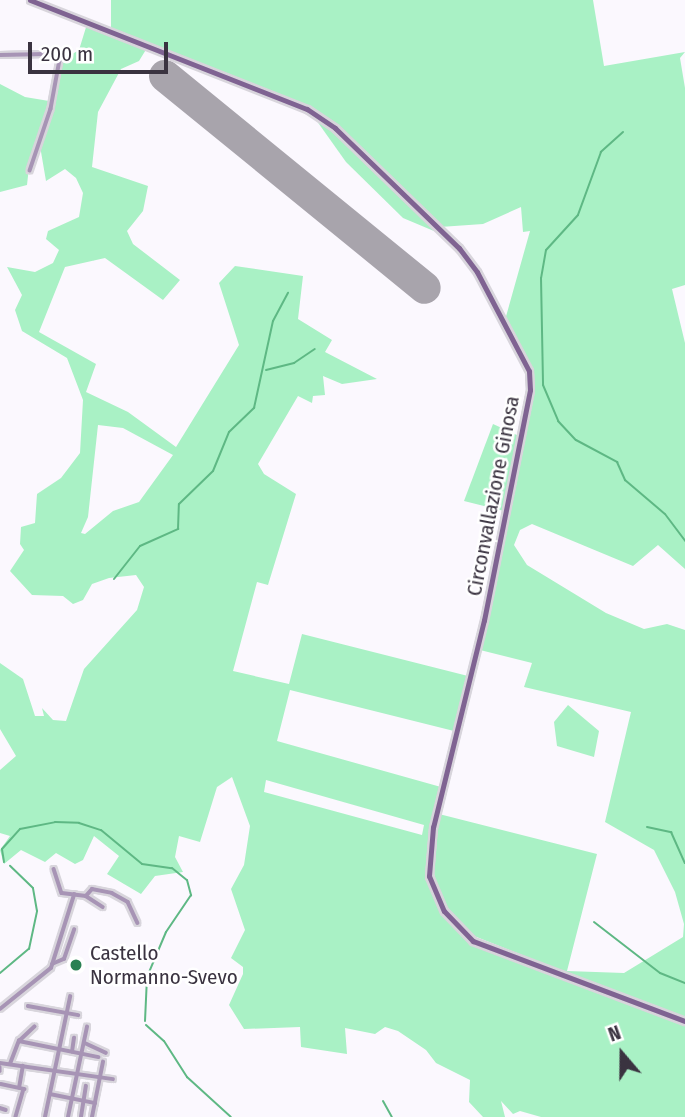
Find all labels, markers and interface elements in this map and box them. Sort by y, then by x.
scale bar [32,28,172,72]
text: 200 m [41,41,93,67]
street label: Circonvallazione Ginosa [461,394,525,598]
place label: Castello Normanno-Svevo [90,940,238,990]
marker: Castello Normanno-Svevo [68,957,84,973]
north arrow [587,1019,657,1089]
text: N [605,1021,624,1047]

